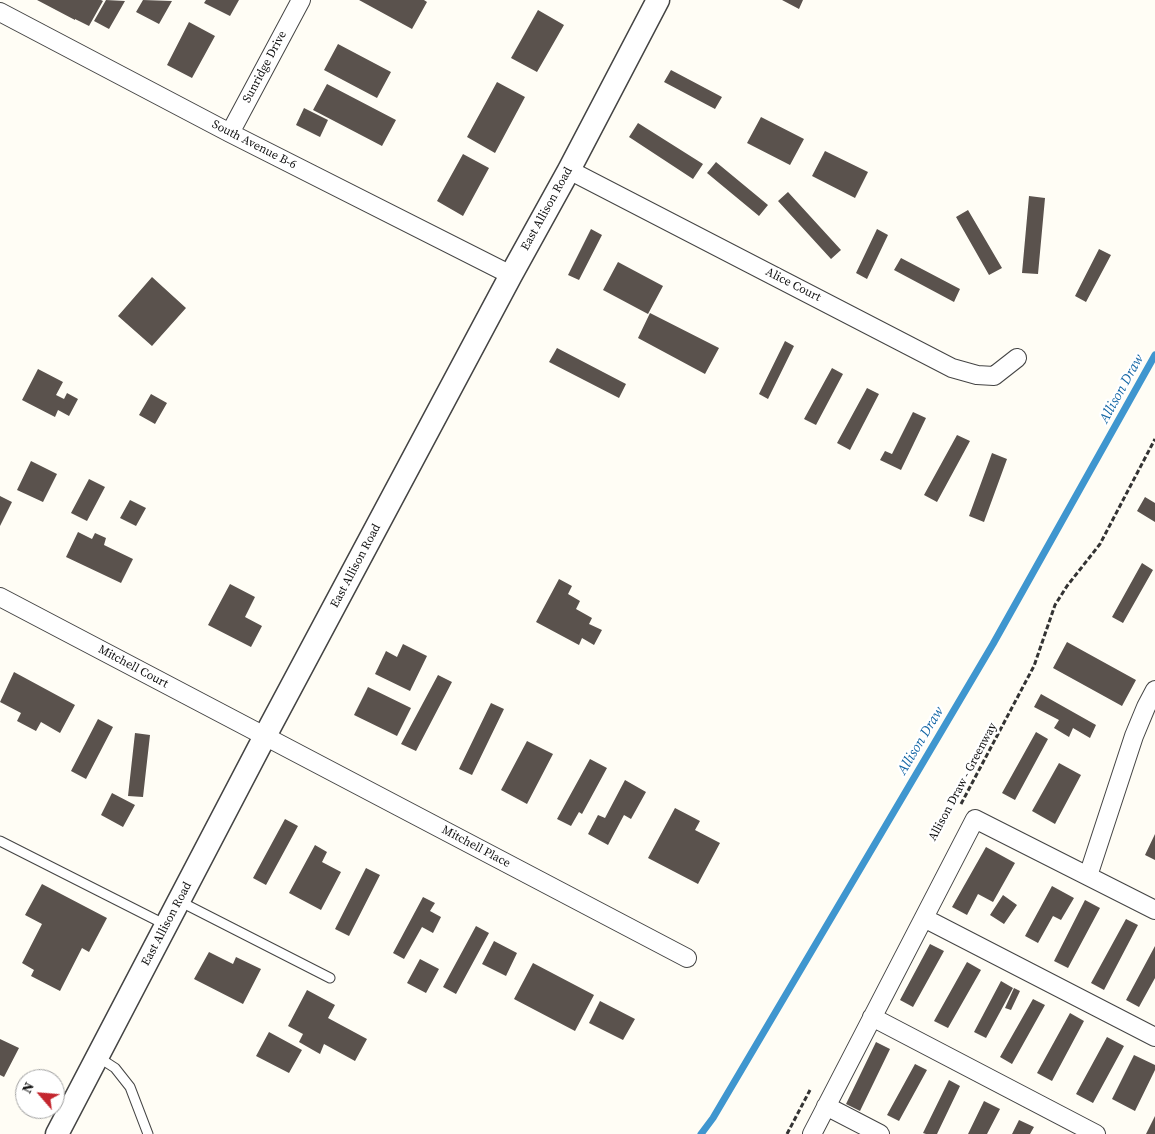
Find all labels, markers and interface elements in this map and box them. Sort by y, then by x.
street label: Sunridge Drive [240,28,290,106]
street label: South Avenue B-6 [209,117,299,173]
street label: East Allison Road [518,165,576,253]
street label: Alice Court [763,265,823,305]
water label: Allison Draw [1096,352,1148,426]
street label: East Allison Road [328,522,384,610]
street label: Mitchell Court [95,642,171,692]
water label: Allison Draw [894,704,948,778]
street label: Allison Draw - Greenway [926,720,1000,844]
street label: Mitchell Place [439,823,513,871]
street label: East Allison Road [139,880,195,968]
north arrow [15,1069,65,1119]
text: N [16,1079,39,1097]

